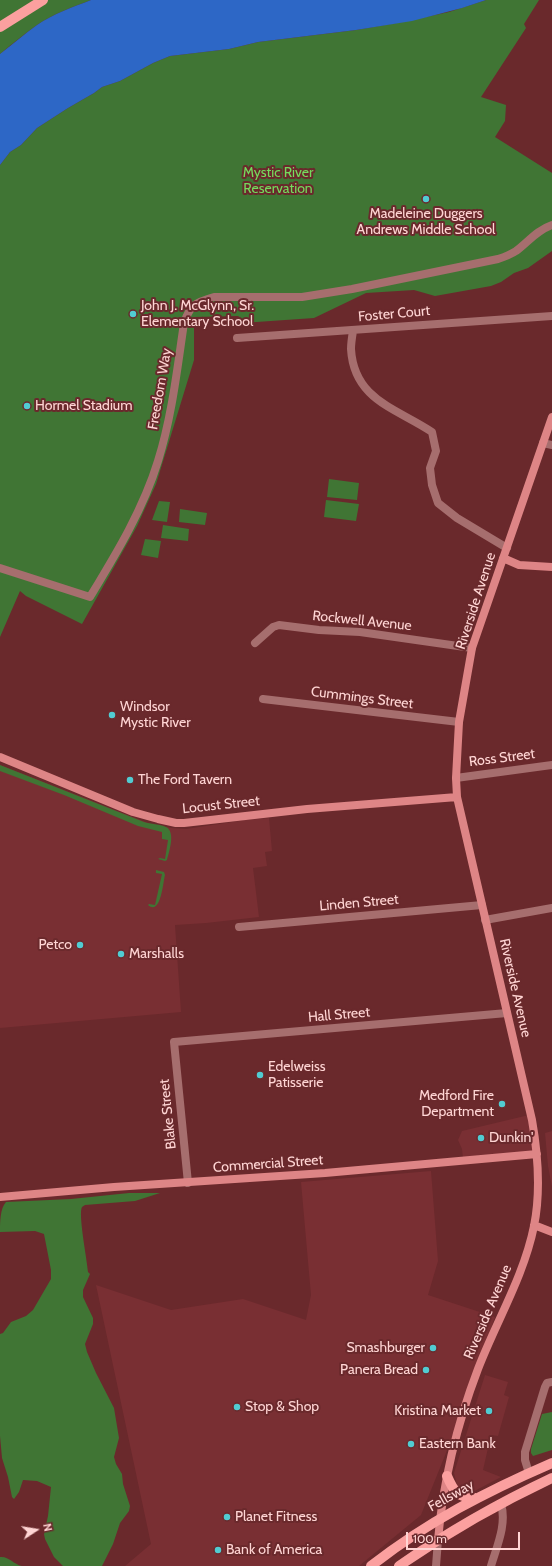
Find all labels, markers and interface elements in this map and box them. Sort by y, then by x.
park label: Mystic River Reservation [243,165,313,198]
marker: Madeleine Duggers Andrews Middle School [421,194,431,204]
place label: Madeleine Duggers Andrews Middle School [357,206,495,238]
place label: John J. McGlynn, Sr. Elementary School [141,298,254,330]
street label: Foster Court [357,302,431,326]
marker: John J. McGlynn, Sr. Elementary School [128,309,138,319]
street label: Freedom Way [145,347,175,431]
place label: Hormel Stadium [35,398,132,414]
marker: Hormel Stadium [22,401,32,411]
street label: Riverside Avenue [452,550,500,652]
street label: Rockwell Avenue [311,607,413,635]
street label: Cummings Street [310,683,414,713]
place label: Windsor Mystic River [120,699,191,732]
marker: Windsor Mystic River [107,710,117,720]
street label: Ross Street [468,746,536,770]
place label: The Ford Tavern [138,772,232,788]
marker: The Ford Tavern [125,775,135,785]
street label: Locust Street [181,793,261,817]
street label: Linden Street [319,891,399,915]
place label: Petco [38,937,72,953]
street label: Riverside Avenue [495,937,535,1039]
marker: Petco [75,940,85,950]
place label: Marshalls [129,946,184,962]
marker: Marshalls [116,949,126,959]
street label: Hall Street [307,1004,371,1026]
place label: Edelweiss Patisserie [268,1059,326,1092]
marker: Edelweiss Patisserie [255,1070,265,1080]
street label: Blake Street [156,1078,180,1150]
place label: Medford Fire Department [419,1088,494,1120]
marker: Medford Fire Department [497,1099,507,1109]
place label: Dunkin' [489,1130,533,1146]
marker: Dunkin' [476,1133,486,1143]
street label: Commercial Street [212,1152,324,1176]
street label: Riverside Avenue [461,1262,515,1362]
place label: Smashburger [347,1340,425,1356]
marker: Smashburger [428,1343,438,1353]
place label: Panera Bread [340,1362,418,1378]
marker: Panera Bread [421,1365,431,1375]
place label: Stop & Shop [245,1399,319,1415]
marker: Stop & Shop [232,1402,242,1412]
place label: Kristina Market [394,1403,481,1419]
marker: Kristina Market [484,1406,494,1416]
place label: Eastern Bank [419,1436,496,1452]
marker: Eastern Bank [406,1439,416,1449]
street label: Fellsway [425,1477,477,1515]
place label: Planet Fitness [235,1509,317,1525]
north arrow [16,1510,56,1550]
marker: Planet Fitness [222,1512,232,1522]
text: N [40,1522,55,1533]
scale bar [408,1524,522,1550]
text: 100 m [413,1531,447,1546]
place label: Bank of America [226,1542,322,1558]
marker: Bank of America [213,1545,223,1555]

